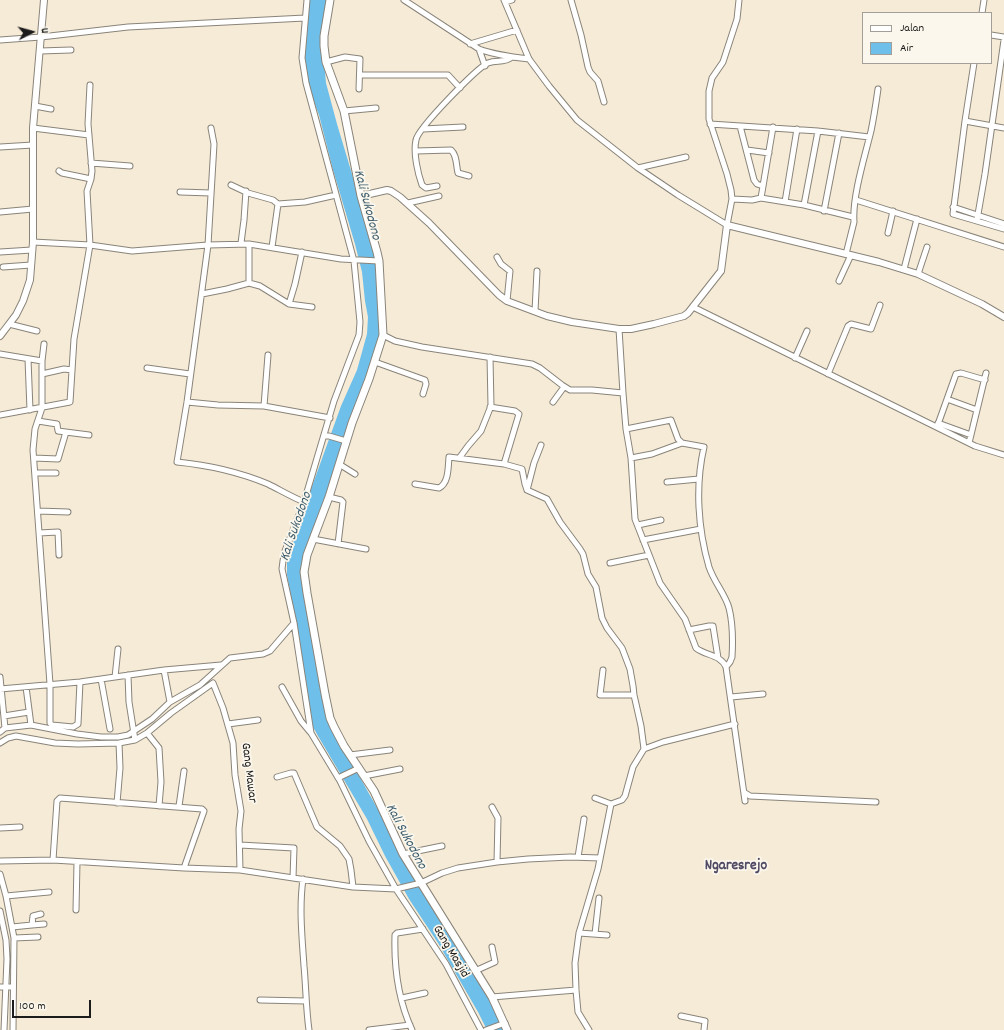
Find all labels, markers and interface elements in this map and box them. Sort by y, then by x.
north arrow [12,12,52,52]
legend [862,12,992,64]
text: Jalan [900,20,924,37]
text: U [36,27,52,34]
text: Air [900,40,913,57]
water label: Kali Sukodono [349,168,383,242]
water label: Kali Sukodono [277,490,317,564]
street label: Gang Mawar [237,742,259,804]
water label: Kali Sukodono [381,801,429,873]
district label: Ngaresrejo [705,858,767,876]
street label: Gang Masjid [428,923,472,981]
scale bar [14,992,93,1018]
text: 100 m [19,998,46,1015]

